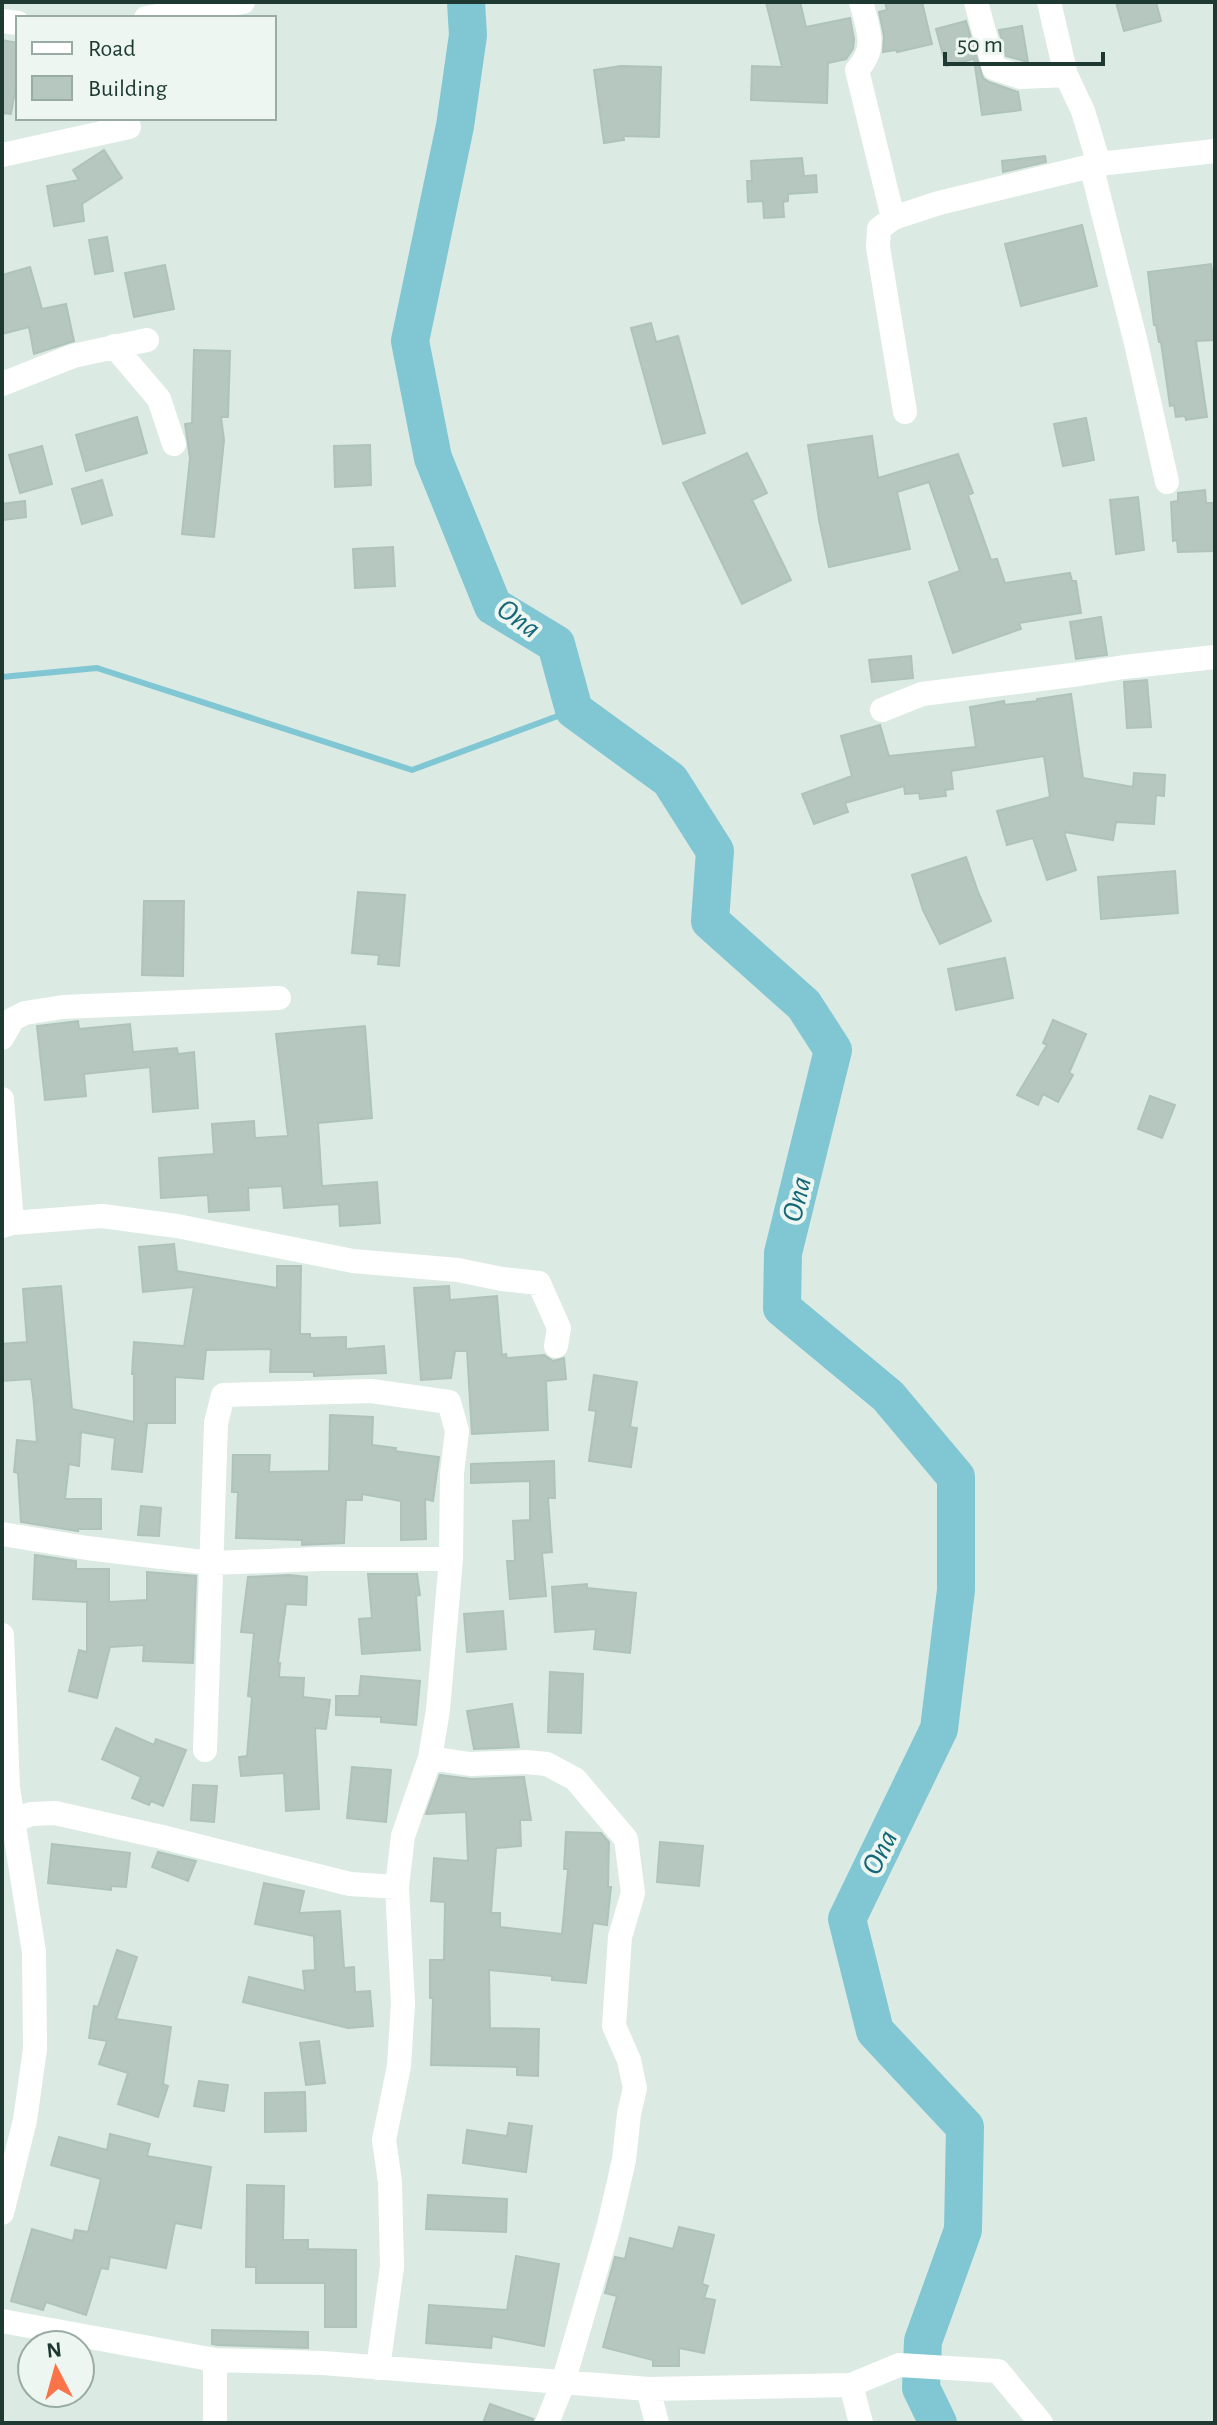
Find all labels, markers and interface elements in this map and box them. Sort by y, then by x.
legend [16,16,276,120]
scale bar [945,16,1103,66]
text: 50 m [957,33,1003,57]
text: Road [88,37,136,61]
text: Building [88,77,167,101]
water label: Ona [491,593,546,644]
water label: Ona [777,1174,817,1225]
water label: Ona [856,1825,903,1879]
north arrow [16,2329,96,2409]
text: N [45,2338,63,2362]

